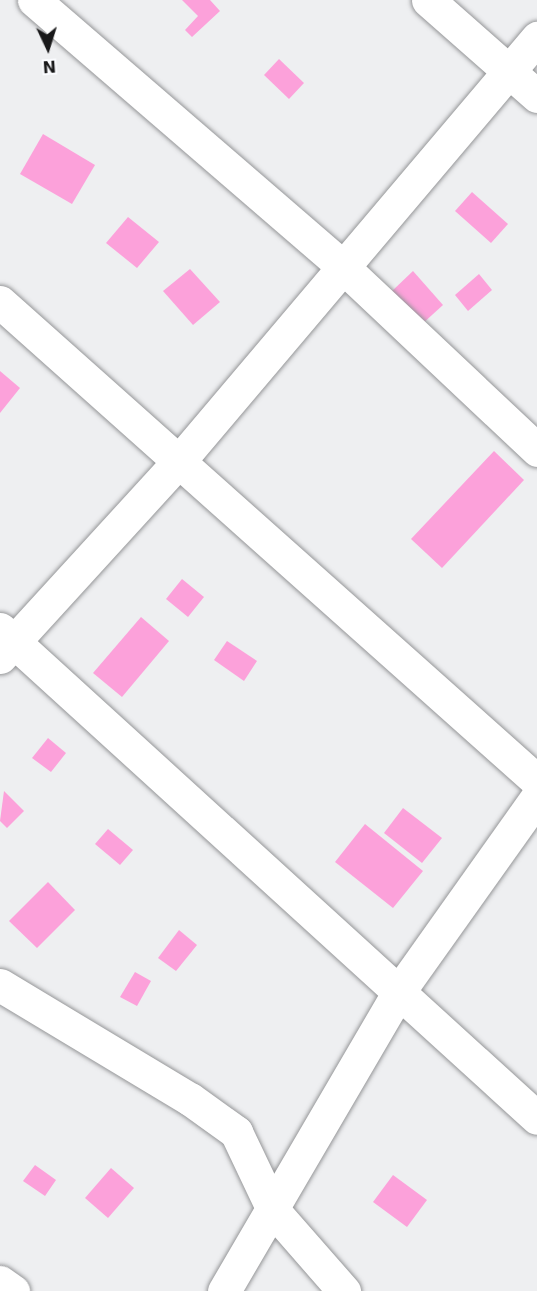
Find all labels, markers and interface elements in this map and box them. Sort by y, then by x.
north arrow [18,18,78,78]
text: N [42,57,57,76]

